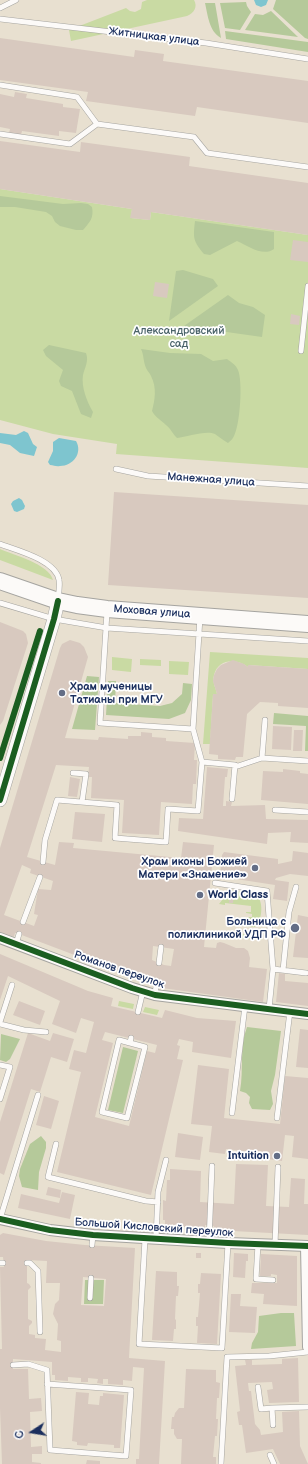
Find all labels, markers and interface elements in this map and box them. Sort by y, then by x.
street label: Житницкая улица [108,25,200,49]
park label: Александровский сад [134,324,224,350]
street label: Манежная улица [167,470,255,490]
street label: Моховая улица [113,603,191,621]
place label: Храм мученицы Татианы при МГУ [70,680,163,706]
marker: Храм мученицы Татианы при МГУ [57,688,67,698]
place label: Храм иконы Божией Матери «Знамение» [138,855,247,881]
marker: Храм иконы Божией Матери «Знамение» [250,863,260,873]
place label: World Class [208,888,268,902]
marker: World Class [195,890,205,900]
place label: Больница с поликлиникой УДП РФ [168,915,286,941]
marker: Больница с поликлиникой УДП РФ [289,922,301,934]
street label: Романов переулок [72,948,166,992]
place label: Intuition [228,1149,269,1163]
marker: Intuition [272,1151,282,1161]
street label: Большой Кисловский переулок [74,1216,234,1240]
north arrow [12,1412,52,1452]
text: С [13,1430,27,1440]

